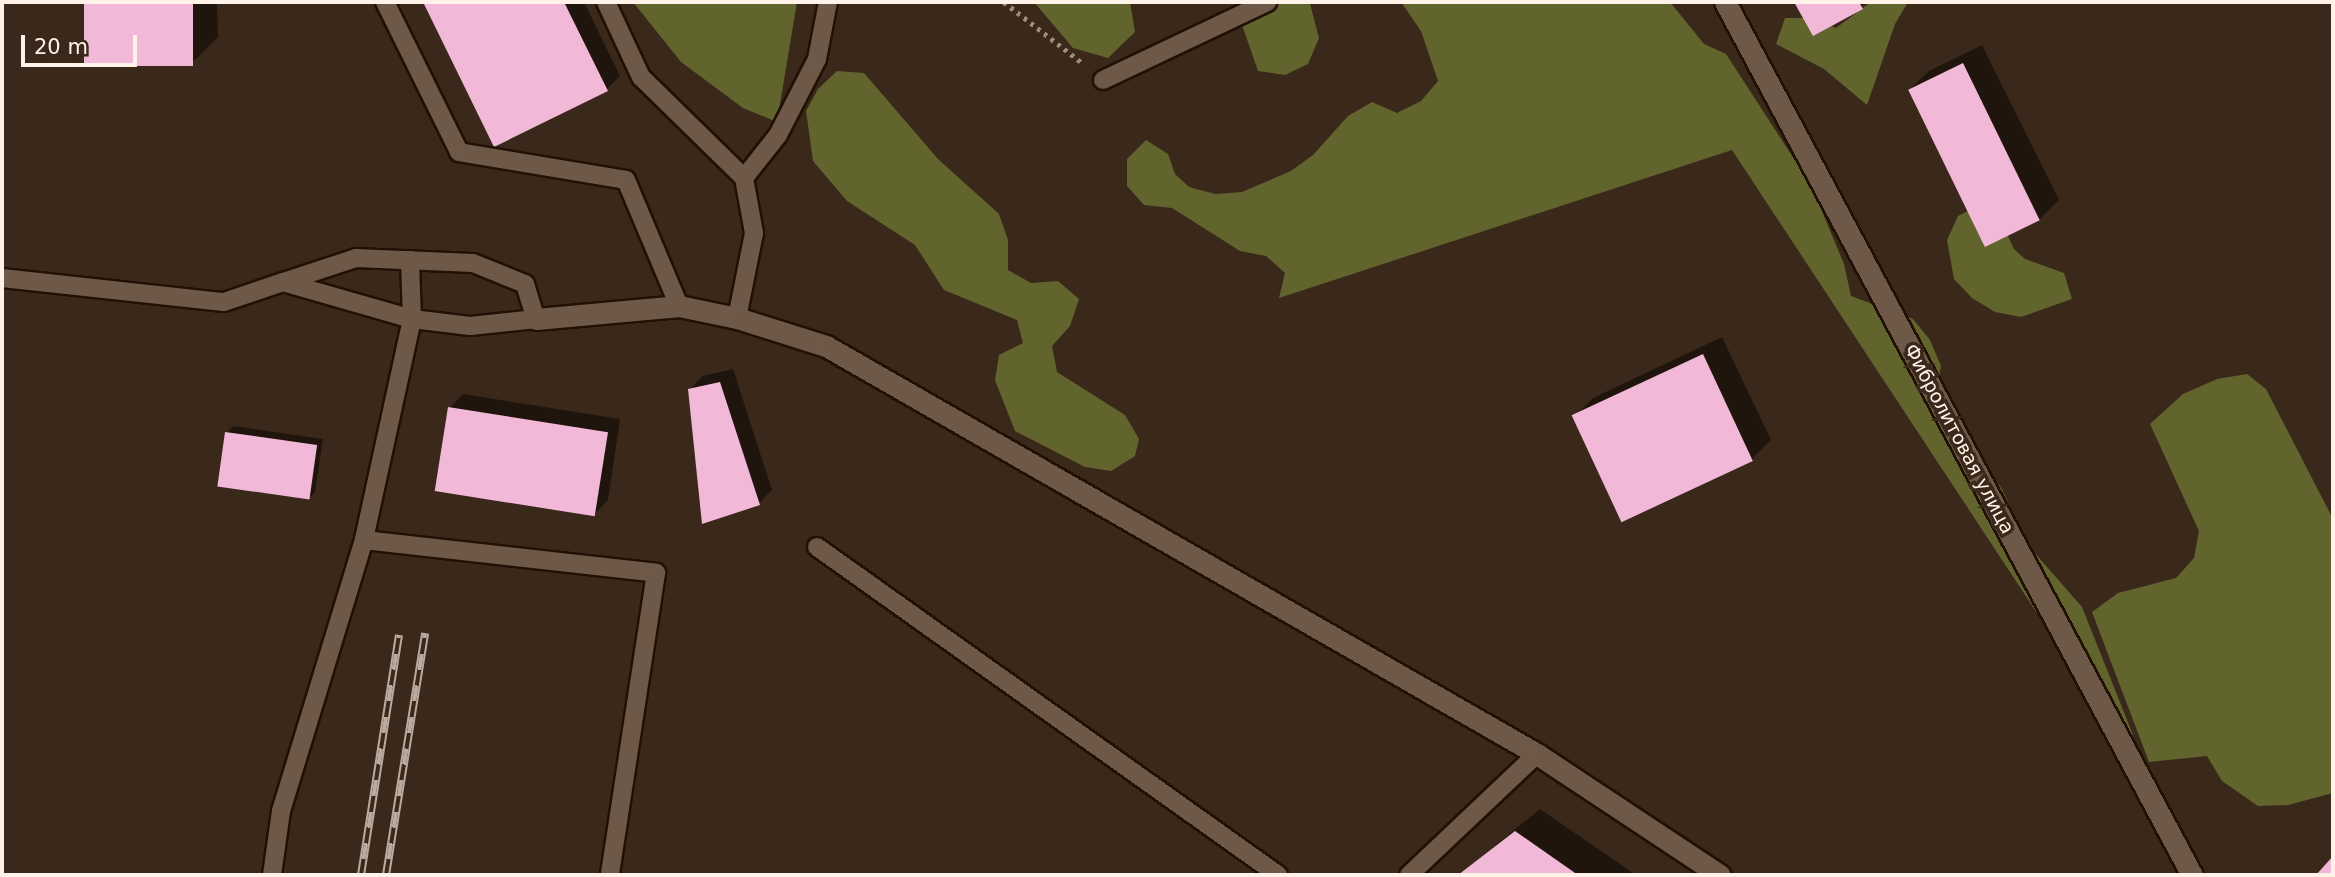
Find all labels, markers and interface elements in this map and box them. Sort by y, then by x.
scale bar [24,21,140,65]
text: 20 m [34,35,88,59]
street label: Фибролитовая улица [1899,340,2019,538]

